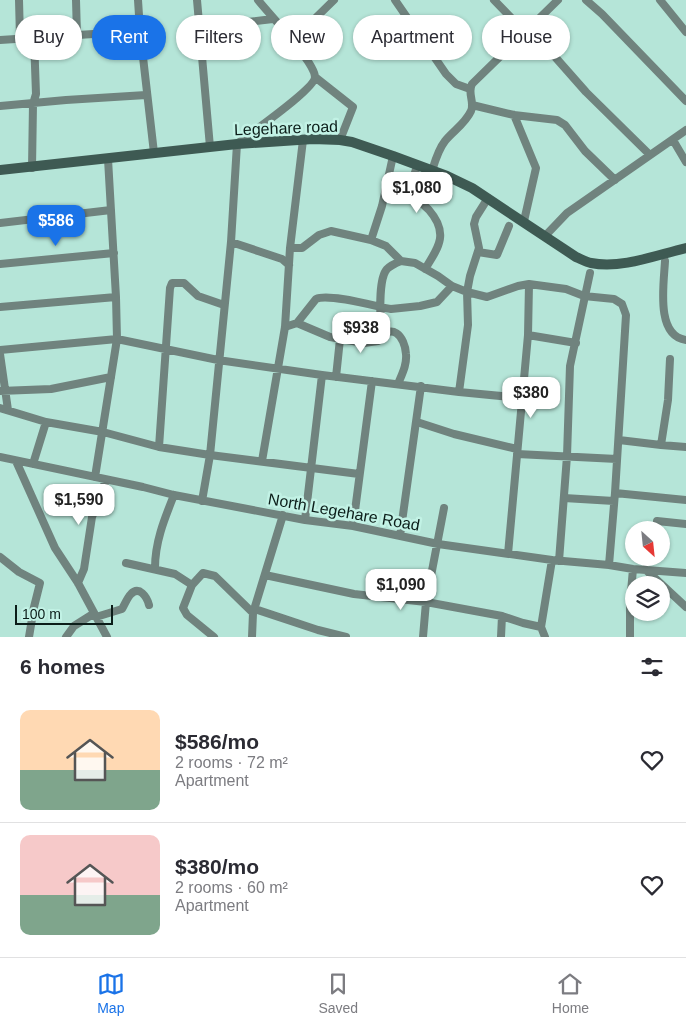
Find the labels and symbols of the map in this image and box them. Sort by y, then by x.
street label: Legehare road [234,118,338,138]
pin: $1,080 [376,172,458,214]
pin: $586 [26,204,86,247]
pin: $938 [331,312,391,354]
pin: $380 [501,376,561,419]
pin: $1,590 [38,484,120,526]
street label: North Legehare Road [267,490,421,534]
north arrow [625,521,670,566]
pin: $1,090 [360,568,442,611]
scale bar [15,602,112,625]

